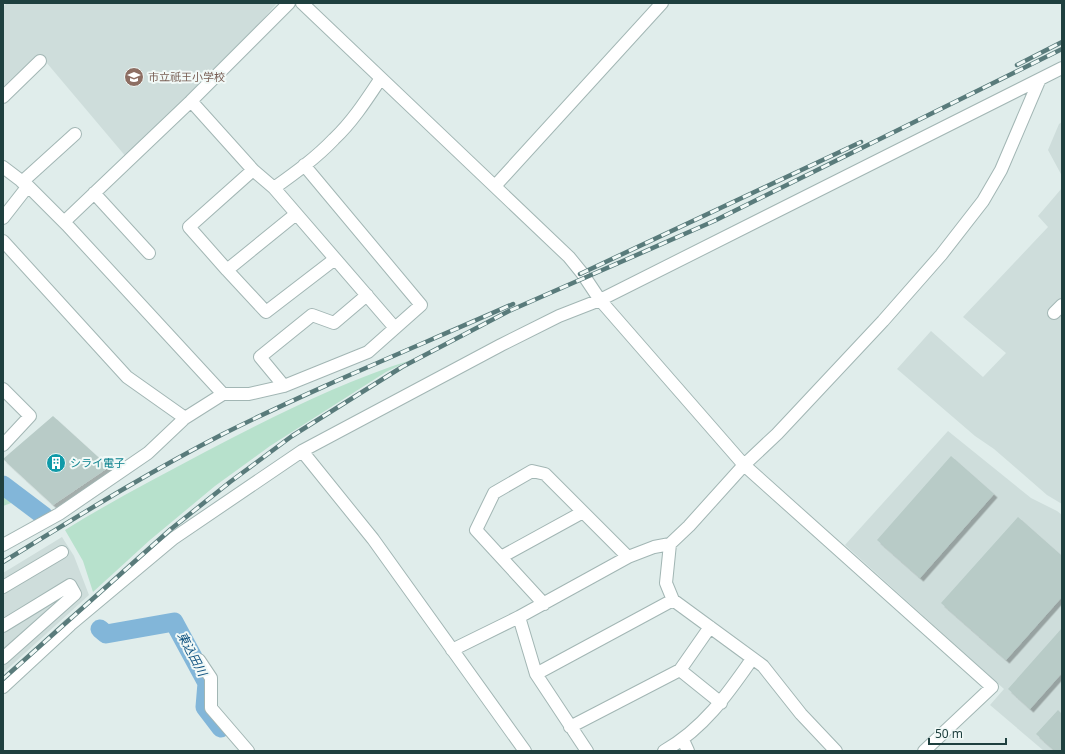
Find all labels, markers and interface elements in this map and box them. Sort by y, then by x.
school or university icon: 市立祇王小学校 [123,66,145,88]
place label: 市立祇王小学校 [148,69,225,84]
building icon: シライ電子 [45,452,67,474]
place label: シライ電子 [70,455,125,470]
water label: 東込田川 [174,629,212,681]
scale bar [929,720,1006,746]
text: 50 m [935,725,963,742]

